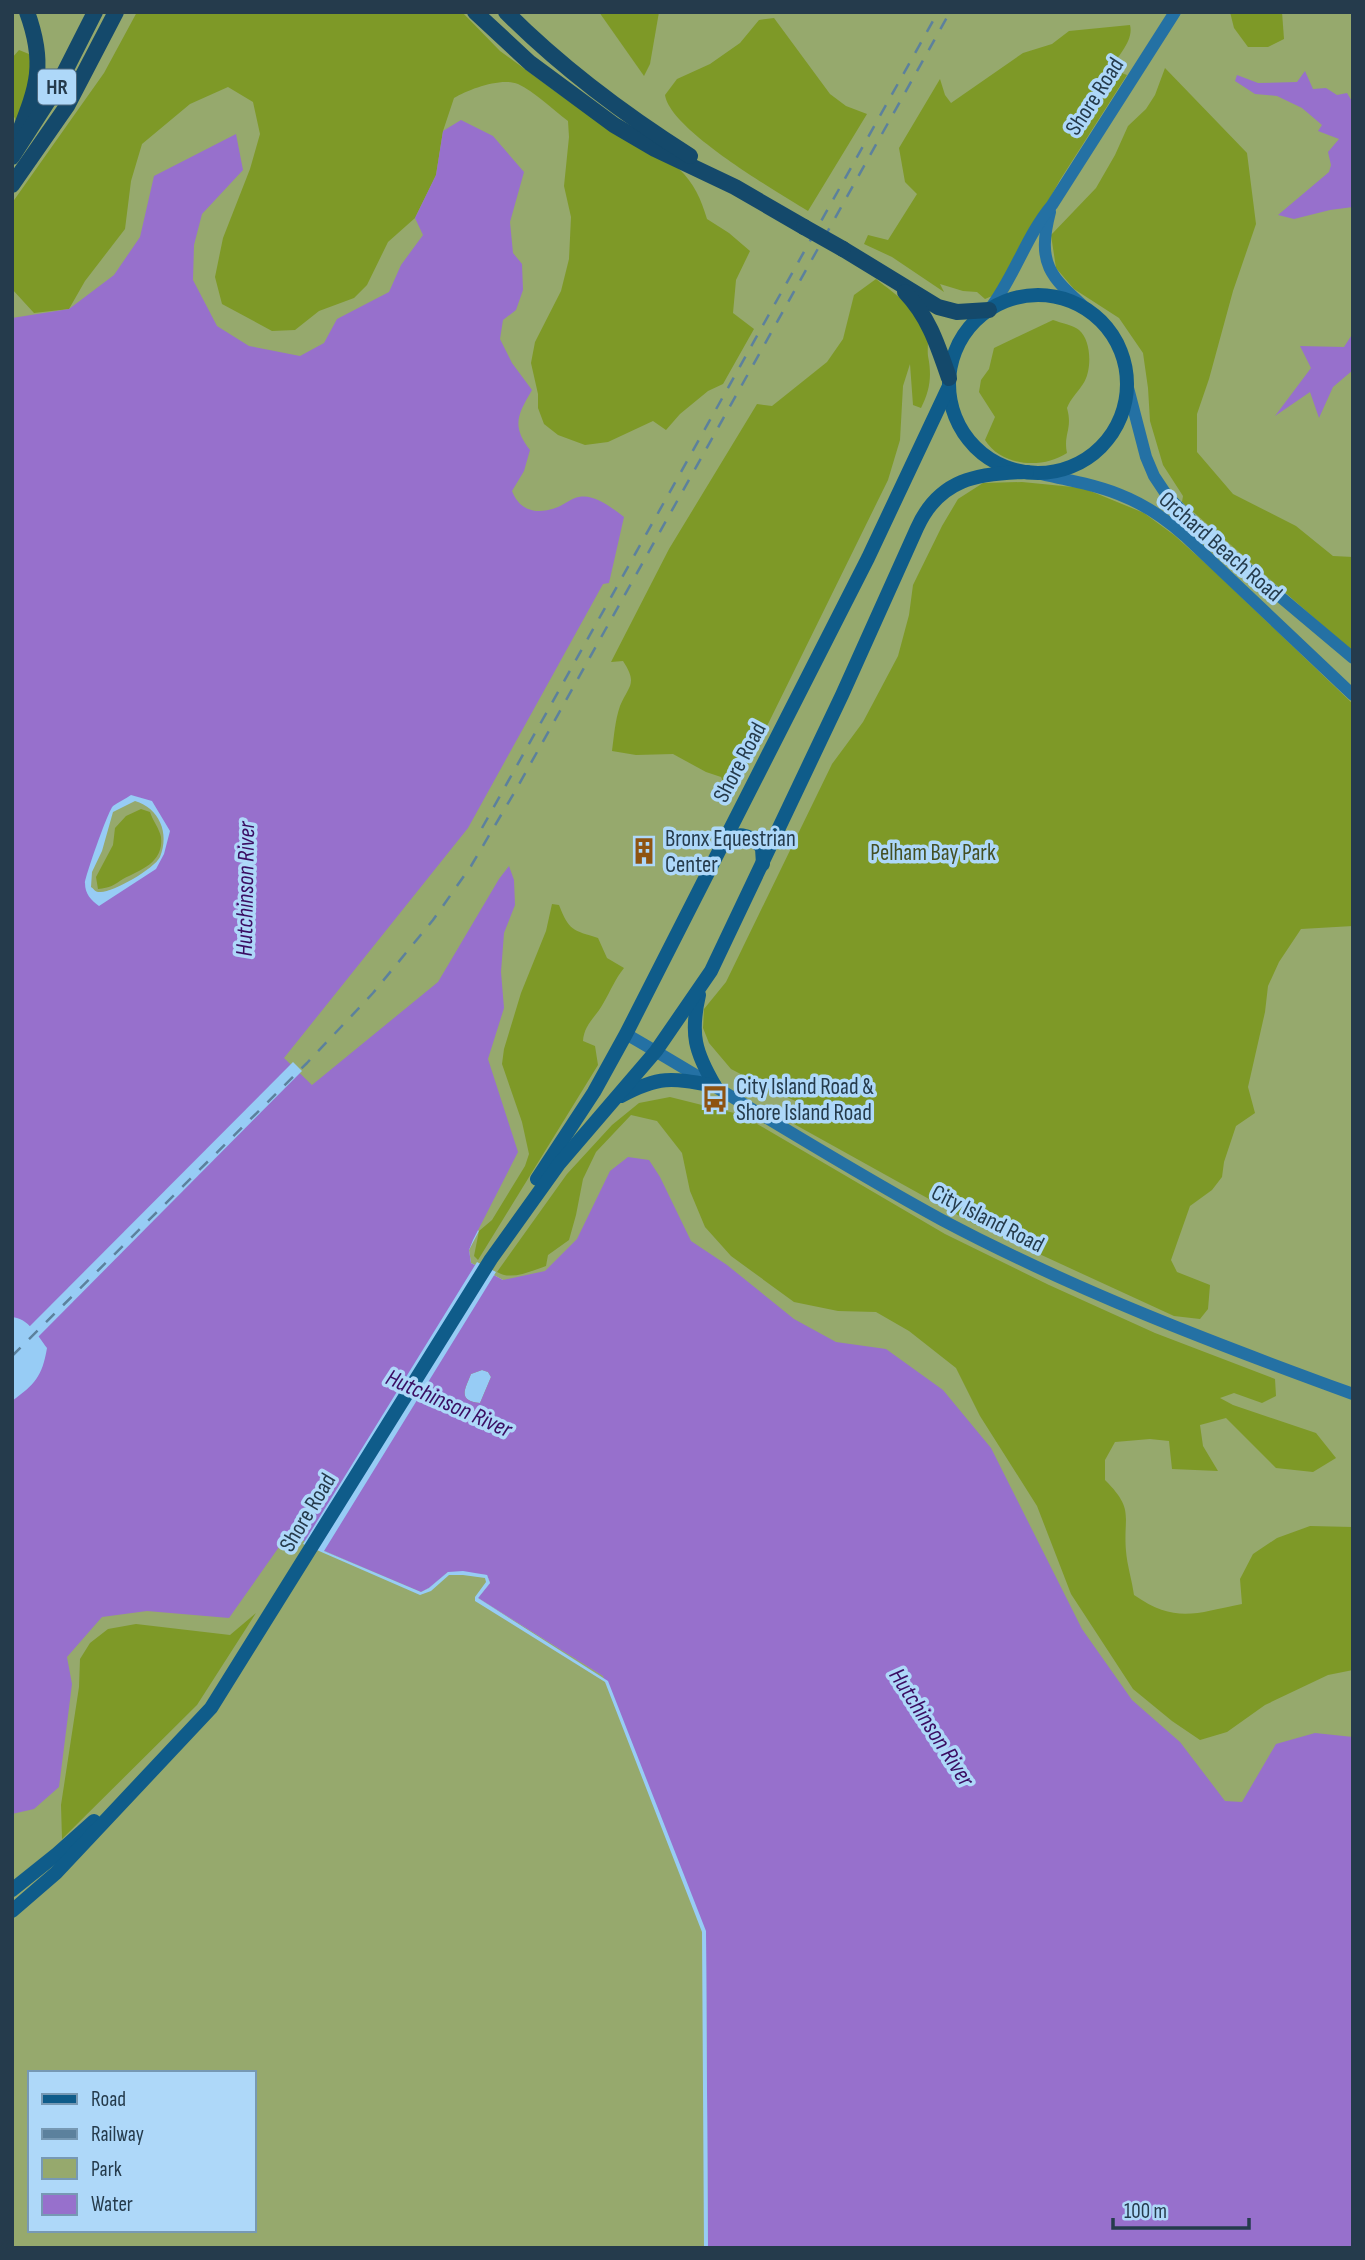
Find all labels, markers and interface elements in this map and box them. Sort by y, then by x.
street label: Shore Road [1059,53,1130,141]
road number: HR [38,70,76,104]
street label: Orchard Beach Road [1153,486,1288,608]
street label: Shore Road [707,718,773,807]
water label: Hutchinson River [230,820,261,957]
place label: Bronx Equestrian Center [665,825,796,879]
building icon: Bronx Equestrian Center [629,836,659,866]
park label: Pelham Bay Park [870,839,996,867]
place label: City Island Road & Shore Island Road [736,1073,874,1127]
bus stop icon: City Island Road & Shore Island Road [700,1084,730,1114]
street label: City Island Road [927,1179,1048,1259]
water label: Hutchinson River [381,1363,517,1445]
street label: Shore Road [274,1468,342,1557]
water label: Hutchinson River [883,1663,981,1793]
legend [28,2071,256,2232]
text: Road [91,2087,126,2112]
text: Railway [91,2122,144,2147]
text: Park [91,2157,122,2182]
scale bar [1113,2186,1250,2230]
text: Water [91,2192,133,2217]
text: 100 m [1124,2199,1167,2224]

